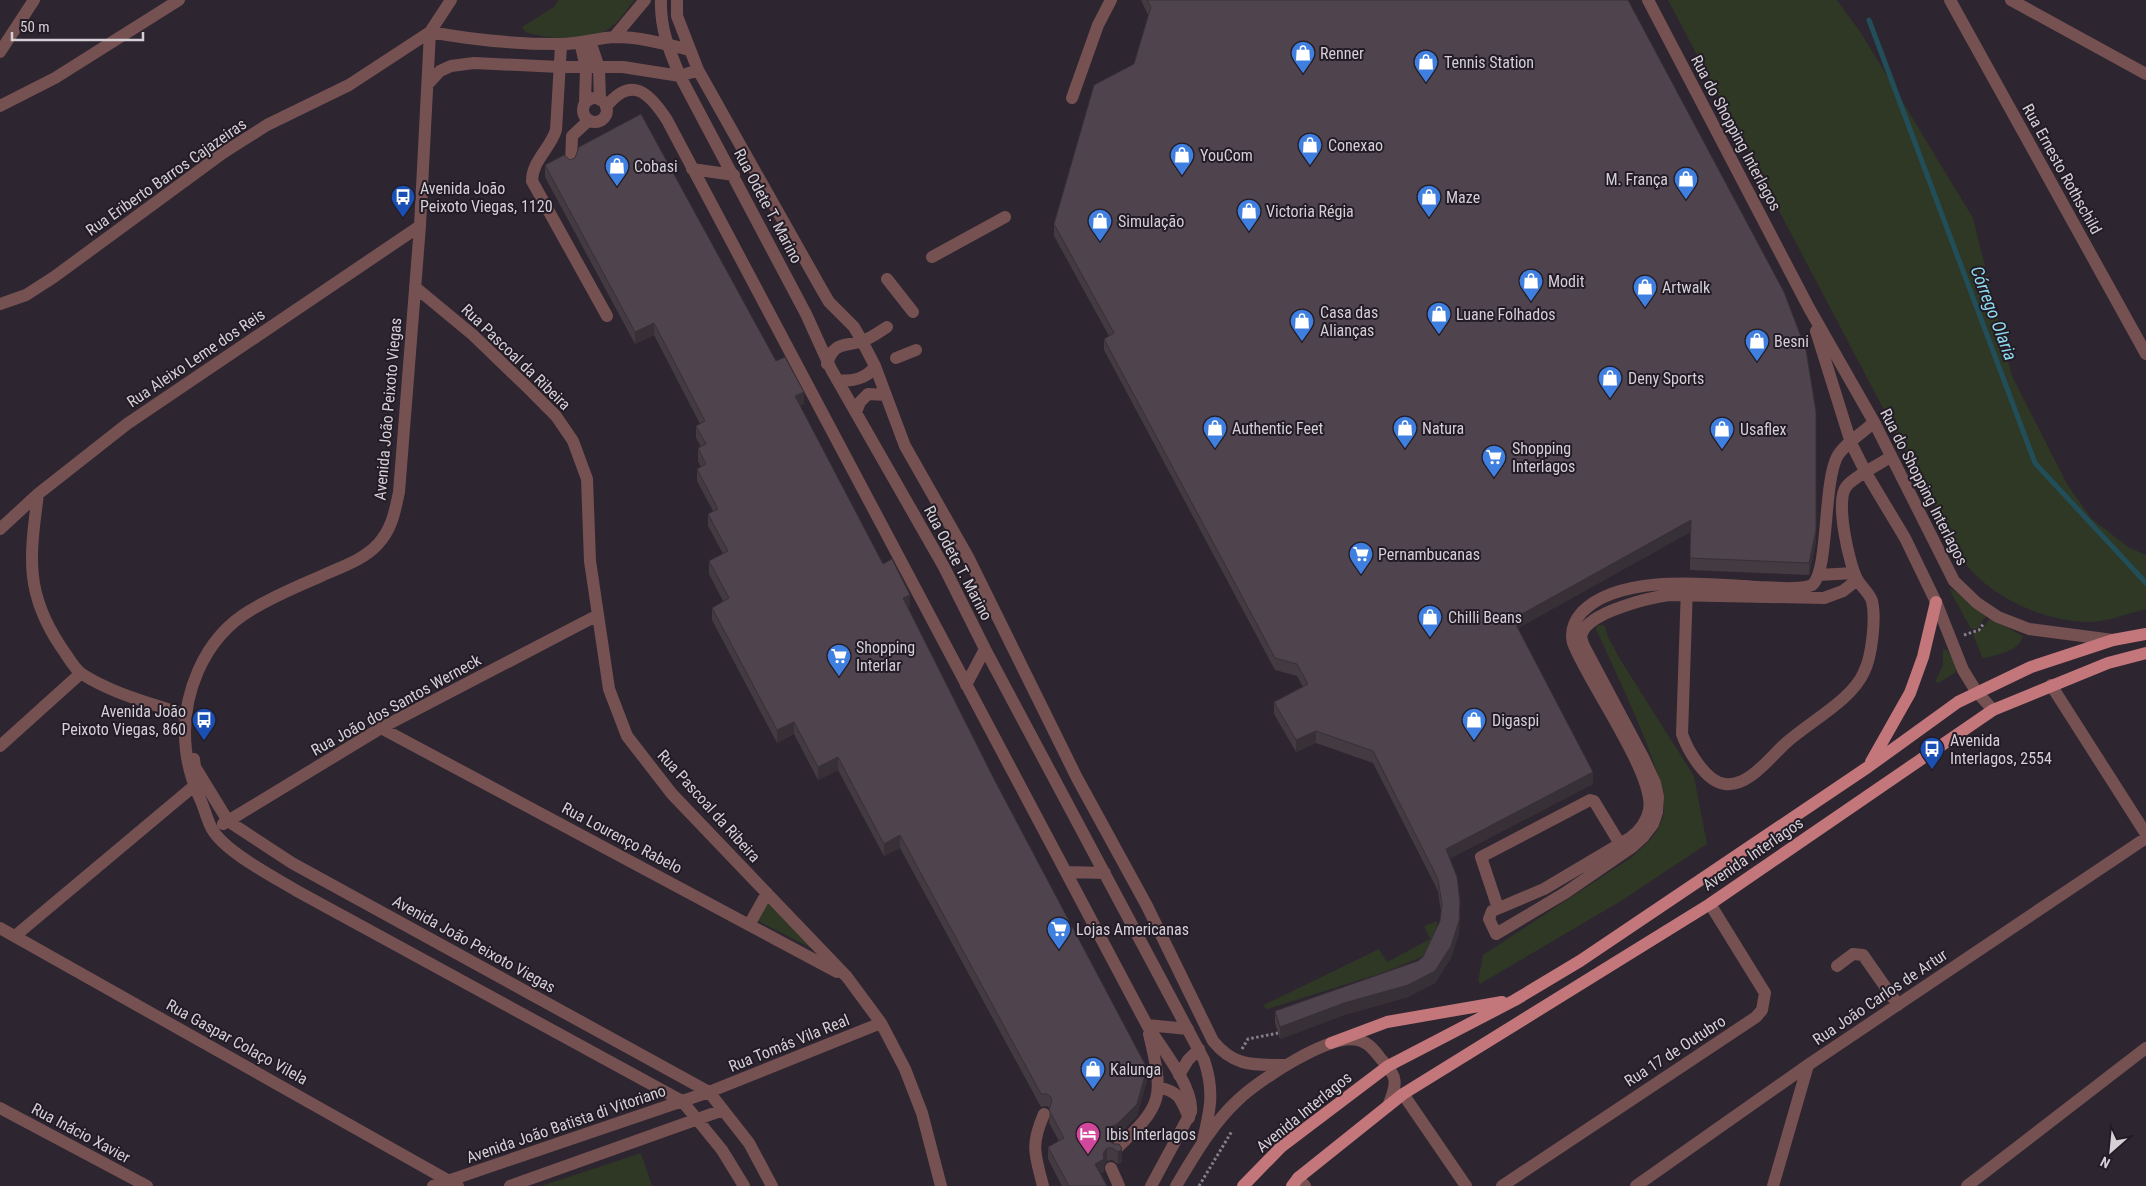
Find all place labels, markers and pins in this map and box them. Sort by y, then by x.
shop icon: Renner [1290,40,1316,74]
place label: Renner [1320,44,1364,63]
shop icon: Tennis Station [1413,49,1439,83]
place label: Tennis Station [1444,53,1534,72]
shop icon: Conexao [1297,132,1323,166]
place label: Conexao [1328,136,1383,155]
shop icon: YouCom [1169,142,1195,176]
place label: YouCom [1200,146,1253,165]
shop icon: Cobasi [604,153,630,187]
place label: Cobasi [634,157,678,176]
shop icon: M. França [1673,166,1699,200]
place label: M. França [1606,170,1668,189]
place label: Avenida João Peixoto Viegas, 1120 [420,179,553,216]
bus stop icon: Avenida João Peixoto Viegas, 1120 [390,184,416,218]
shop icon: Maze [1416,184,1442,218]
place label: Maze [1446,188,1480,207]
shop icon: Victoria Régia [1236,198,1262,232]
place label: Victoria Régia [1266,202,1354,221]
shop icon: Simulação [1087,208,1113,242]
place label: Simulação [1118,212,1184,231]
shop icon: Modit [1518,268,1544,302]
place label: Modit [1548,272,1585,291]
shop icon: Artwalk [1632,274,1658,308]
place label: Artwalk [1662,278,1711,297]
shop icon: Luane Folhados [1426,301,1452,335]
place label: Casa das Alianças [1320,303,1378,340]
place label: Luane Folhados [1456,305,1555,324]
shop icon: Casa das Alianças [1289,308,1315,342]
shop icon: Besni [1744,328,1770,362]
place label: Besni [1774,332,1809,351]
shop icon: Deny Sports [1597,365,1623,399]
place label: Deny Sports [1628,369,1704,388]
shop icon: Authentic Feet [1202,415,1228,449]
shop icon: Natura [1392,415,1418,449]
shop icon: Usaflex [1709,416,1735,450]
place label: Authentic Feet [1232,419,1324,438]
place label: Natura [1422,419,1464,438]
place label: Usaflex [1740,420,1787,439]
place label: Shopping Interlagos [1512,439,1575,476]
supermarket icon: Shopping Interlagos [1481,444,1507,478]
supermarket icon: Pernambucanas [1348,541,1374,575]
place label: Pernambucanas [1378,545,1480,564]
shop icon: Chilli Beans [1417,604,1443,638]
place label: Chilli Beans [1448,608,1522,627]
place label: Shopping Interlar [856,638,915,675]
supermarket icon: Shopping Interlar [826,643,852,677]
place label: Avenida João Peixoto Viegas, 860 [61,702,186,739]
bus stop icon: Avenida João Peixoto Viegas, 860 [191,707,217,741]
shop icon: Digaspi [1461,707,1487,741]
place label: Digaspi [1492,711,1539,730]
place label: Avenida Interlagos, 2554 [1950,731,2052,768]
bus stop icon: Avenida Interlagos, 2554 [1919,736,1945,770]
supermarket icon: Lojas Americanas [1046,916,1072,950]
place label: Lojas Americanas [1076,920,1189,939]
shop icon: Kalunga [1080,1056,1106,1090]
place label: Kalunga [1110,1060,1161,1079]
hotel icon: Ibis Interlagos [1075,1121,1101,1155]
place label: Ibis Interlagos [1106,1125,1196,1144]

